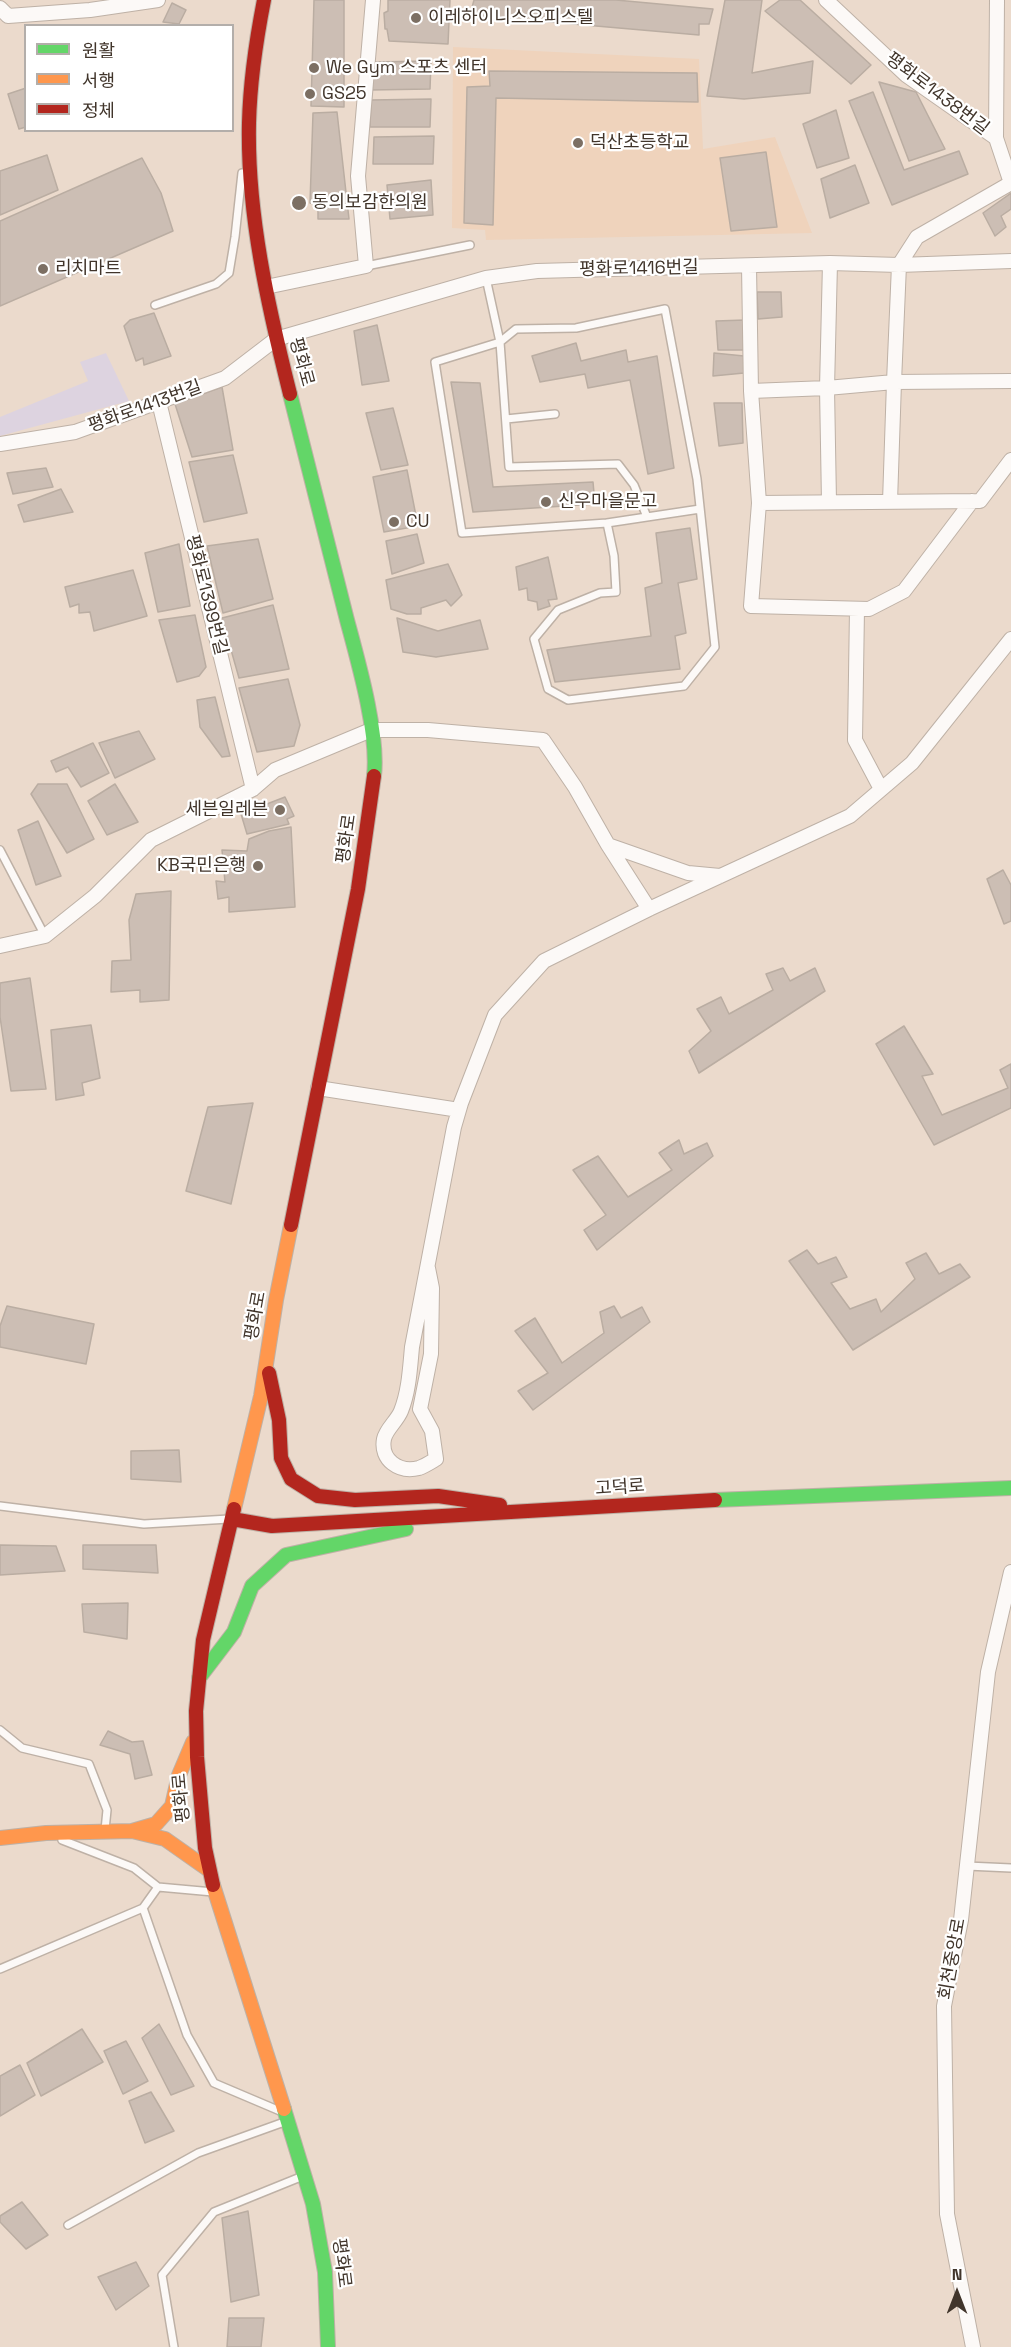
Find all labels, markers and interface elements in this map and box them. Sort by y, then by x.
place label: 이레하이니스오피스텔 [428,7,594,29]
marker: 이레하이니스오피스텔 [409,11,423,25]
legend [24,24,234,132]
text: 원활 [82,39,115,62]
street label: 평화로1438번길 [881,48,993,140]
place label: We Gym 스포츠 센터 [326,57,487,79]
marker: We Gym 스포츠 센터 [307,61,321,75]
text: 서행 [82,69,115,92]
place label: GS25 [322,83,367,105]
marker: GS25 [303,87,317,101]
text: 정체 [82,99,115,122]
place label: 덕산초등학교 [590,132,689,154]
marker: 덕산초등학교 [571,136,585,150]
place label: 동의보감한의원 [312,192,428,214]
marker: 동의보감한의원 [290,194,308,212]
street label: 평화로1416번길 [579,257,699,281]
place label: 리치마트 [55,258,121,280]
marker: 리치마트 [36,262,50,276]
street label: 평화로 [284,335,318,389]
street label: 평화로1413번길 [85,376,205,438]
place label: 신우마을문고 [558,491,657,513]
marker: 신우마을문고 [539,495,553,509]
place label: CU [406,511,430,533]
marker: CU [387,515,401,529]
street label: 평화로1399번길 [181,533,231,657]
place label: 세븐일레븐 [185,799,268,821]
marker: 세븐일레븐 [273,803,287,817]
street label: 평화로 [333,813,361,865]
place label: KB국민은행 [157,855,246,877]
marker: KB국민은행 [251,859,265,873]
street label: 평화로 [241,1290,271,1342]
street label: 고덕로 [594,1475,646,1501]
street label: 평화로 [169,1772,195,1824]
street label: 회천중앙로 [935,1916,971,2002]
street label: 평화로 [327,2237,355,2289]
north arrow [927,2263,987,2323]
text: N [952,2264,962,2285]

